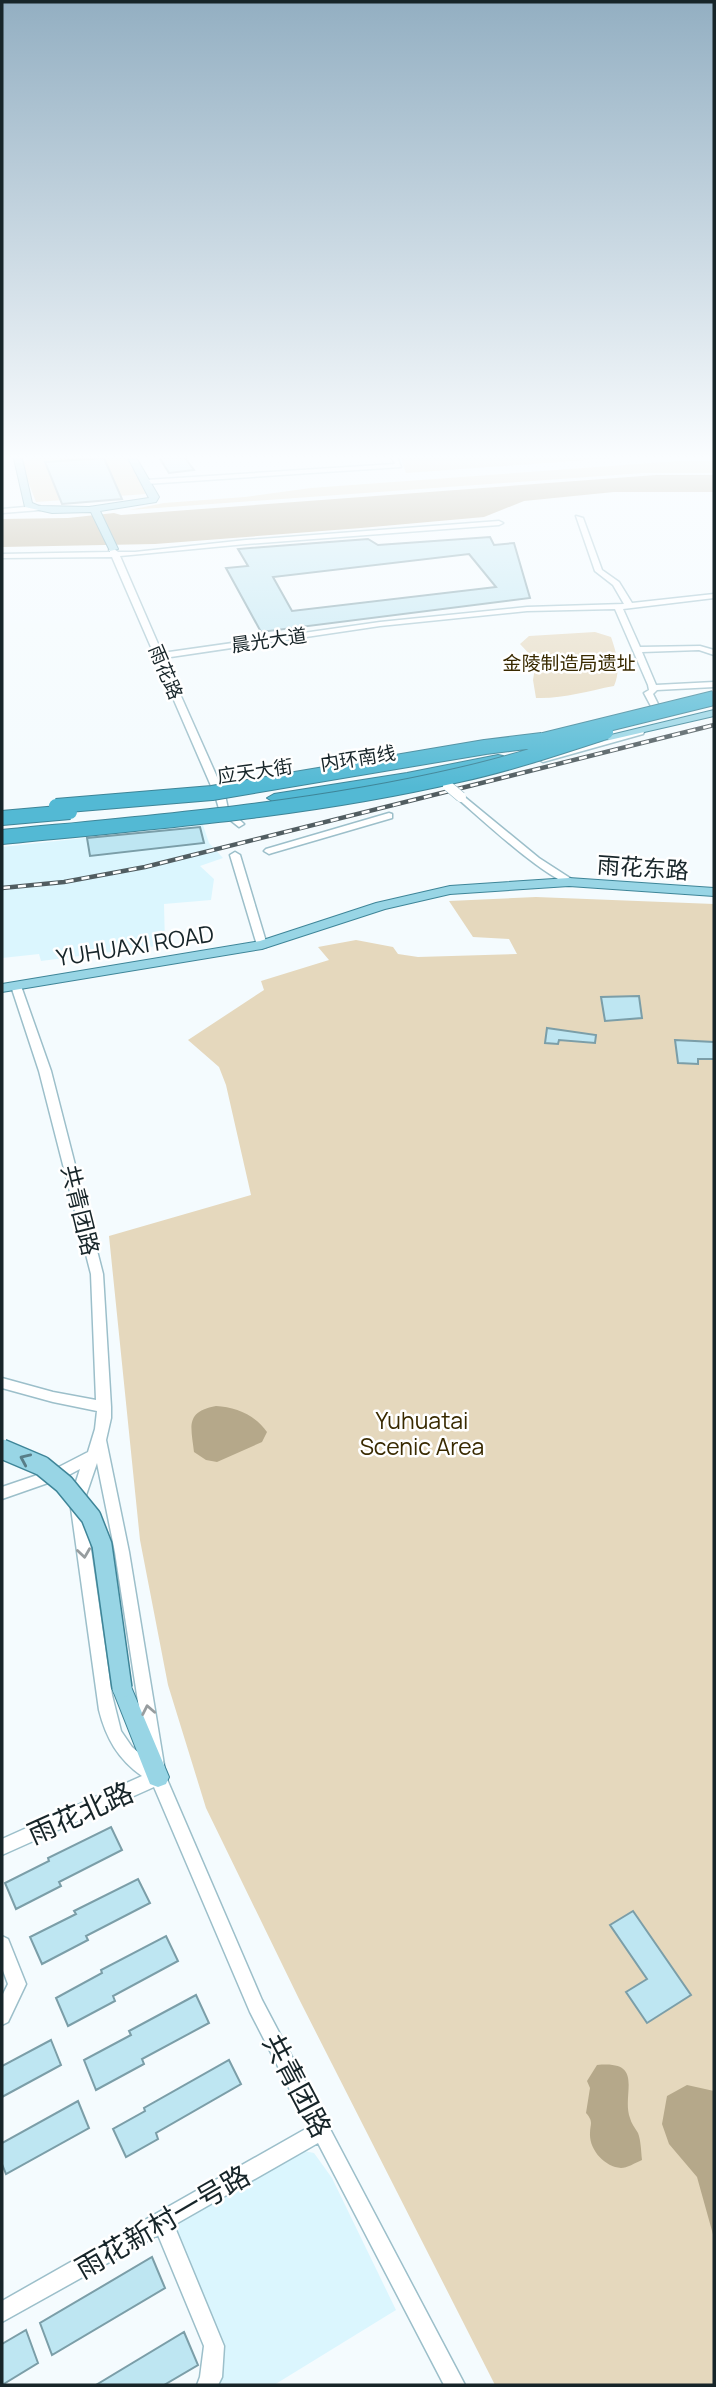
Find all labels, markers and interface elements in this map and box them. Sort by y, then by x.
street label: 晨光大道 [230,622,308,658]
street label: 雨花路 [143,641,189,703]
park label: 金陵制造局遗址 [502,650,636,676]
street label: 内环南线 [318,739,398,777]
street label: 应天大街 [216,753,294,789]
street label: 雨花东路 [596,848,690,886]
street label: YUHUAXI ROAD [54,917,216,973]
street label: 共青团路 [54,1161,108,1259]
park label: Yuhuatai Scenic Area [360,1404,484,1462]
one-way arrow [19,1453,32,1467]
one-way arrow [76,1547,91,1559]
one-way arrow [141,1704,156,1716]
street label: 雨花北路 [21,1772,139,1852]
street label: 共青团路 [255,2027,341,2143]
street label: 雨花新村一号路 [68,2156,256,2286]

